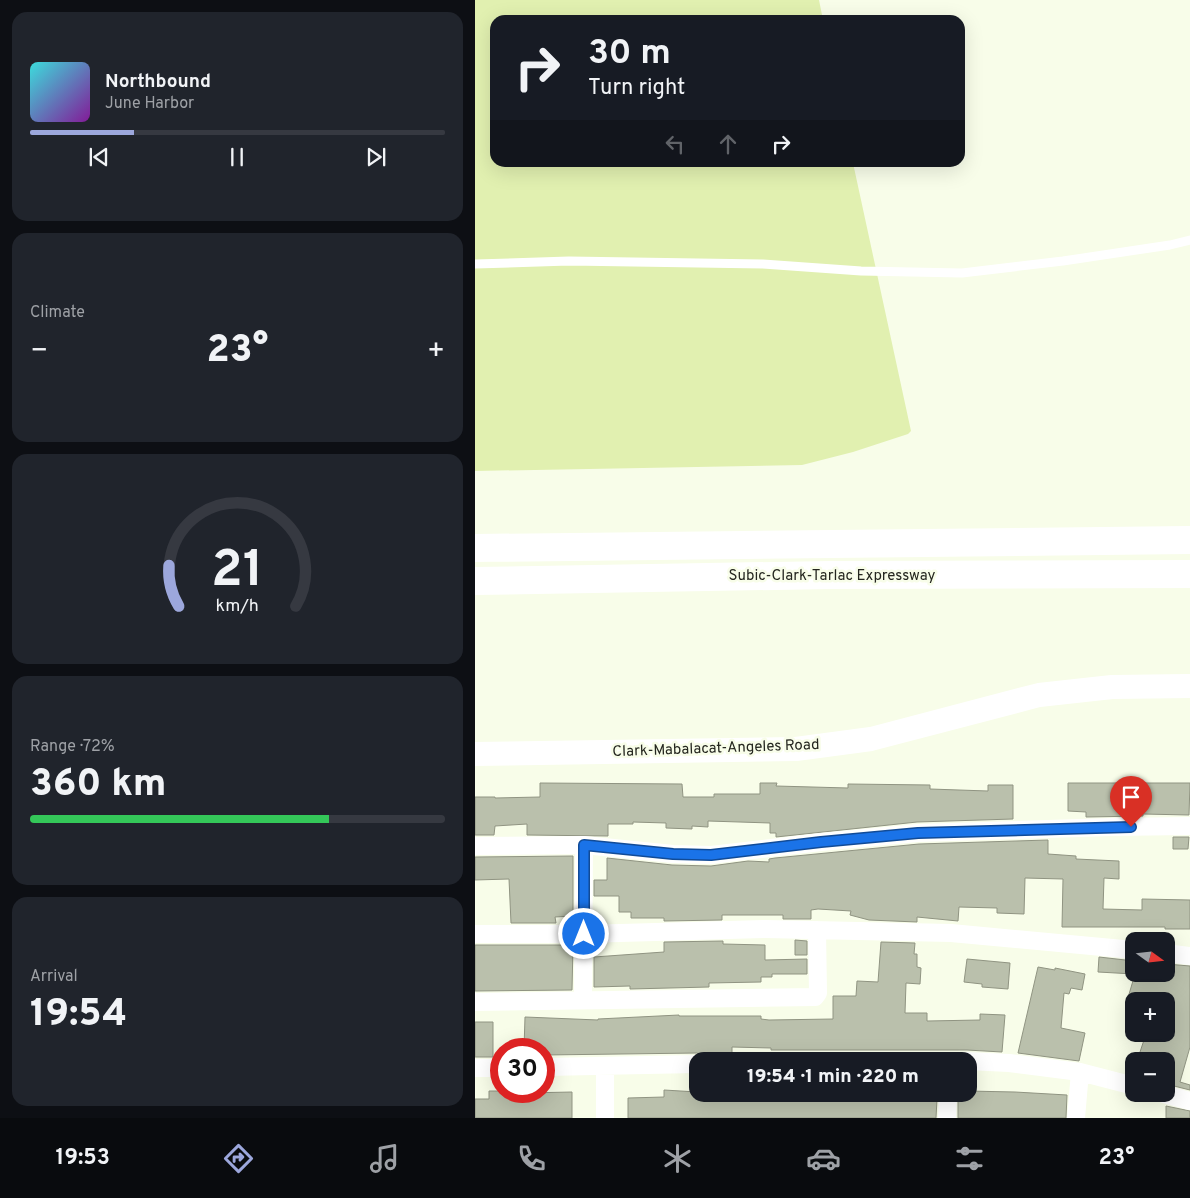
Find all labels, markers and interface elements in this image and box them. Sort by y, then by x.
text: 30 m [588,32,671,76]
icon: right [505,35,570,100]
text: Northbound [105,70,211,94]
text: Turn right [588,75,685,102]
text: June Harbor [105,94,194,114]
icon: left [661,130,689,158]
icon: ahead [714,130,742,158]
icon: right [767,130,795,158]
icon: previous [85,143,113,171]
icon: pause [223,143,251,171]
icon: next [362,143,390,171]
text: Climate [30,303,85,323]
text: 23° [207,327,268,376]
text: − [30,334,48,370]
text: + [427,334,445,370]
text: 21 [211,539,264,605]
street label: Subic-Clark-Tarlac Expressway [729,567,936,586]
text: km/h [216,595,259,618]
street label: Clark-Mabalacat-Angeles Road [612,736,820,762]
text: Range · 72% [30,737,115,757]
text: 360 km [30,761,166,810]
pin [1110,776,1152,827]
icon: arrive [1117,783,1145,811]
position arrow [557,907,609,959]
north arrow [1125,932,1175,982]
map controls [1125,932,1175,1102]
text: Arrival [30,967,78,987]
text: 19:54 [30,991,127,1040]
button: + [1125,992,1175,1042]
speed limit sign: 30 [490,1038,555,1103]
button: − [1125,1052,1175,1102]
text: 19:54 · 1 min · 220 m [747,1065,919,1089]
icon: directions [221,1141,256,1176]
icon: music [367,1141,402,1176]
icon: phone [514,1141,549,1176]
icon: climate [660,1141,695,1176]
icon: car [806,1141,841,1176]
icon: filters [952,1141,987,1176]
text: 19:53 [56,1145,110,1172]
text: 23° [1099,1145,1134,1172]

